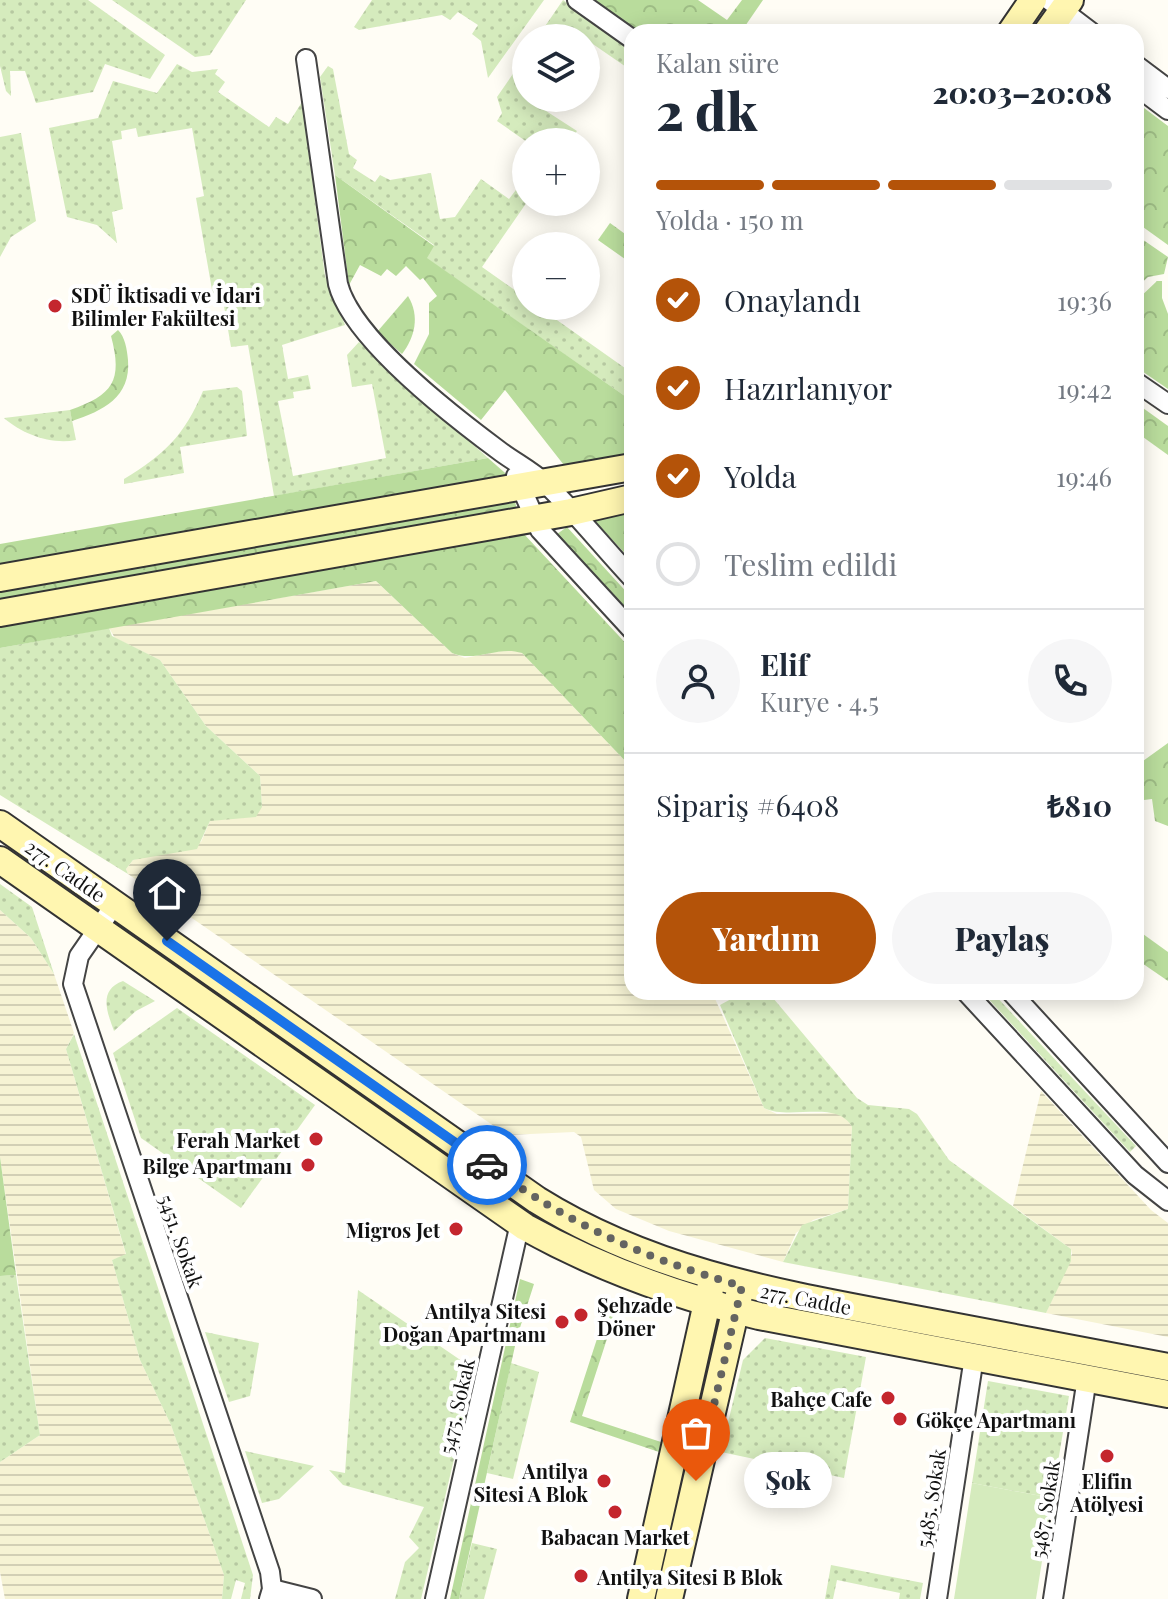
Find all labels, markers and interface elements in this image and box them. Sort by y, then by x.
map controls [512,24,600,320]
button: layers [512,24,600,112]
text: Kalan süre [656,45,779,80]
text: 20:03–20:08 [932,72,1112,112]
text: 2 dk [656,75,758,144]
button: + [512,128,600,216]
text: Yolda · 150 m [656,202,804,237]
button: − [512,232,600,320]
icon: check [656,278,700,322]
text: Onaylandı [724,280,861,320]
place label: SDÜ İktisadi ve İdari Bilimler Fakültesi [71,281,261,331]
text: 19:36 [1057,283,1112,318]
marker: SDÜ İktisadi ve İdari Bilimler Fakültesi [46,297,64,315]
icon: check [656,366,700,410]
text: Hazırlanıyor [724,368,892,408]
text: 19:42 [1057,371,1112,406]
icon: check [656,454,700,498]
text: Yolda [724,456,797,496]
text: 19:46 [1056,459,1112,494]
text: Teslim edildi [724,544,897,584]
button: person [656,639,740,723]
button: phone [1028,639,1112,723]
text: Elif [760,644,808,684]
text: Kurye · 4.5 [760,684,879,719]
text: Sipariş #6408 [656,785,839,825]
text: ₺810 [1047,785,1112,825]
street label: 277. Cadde [20,833,112,907]
pin [133,859,201,941]
icon: home [145,871,189,915]
button: Yardım [656,892,876,984]
button: Paylaş [892,892,1112,984]
courier [447,1125,527,1205]
place label: Ferah Market [176,1126,301,1153]
marker: Ferah Market [307,1130,325,1148]
icon: car [465,1143,509,1187]
place label: Bilge Apartmanı [142,1152,292,1179]
marker: Bilge Apartmanı [299,1156,317,1174]
street label: 5451. Sokak [153,1191,211,1291]
place label: Migros Jet [346,1216,441,1243]
marker: Migros Jet [447,1220,465,1238]
street label: 277. Cadde [758,1276,854,1320]
place label: Şehzade Döner [597,1291,673,1341]
place label: Antilya Sitesi Doğan Apartmanı [383,1297,546,1347]
marker: Şehzade Döner [572,1306,590,1324]
marker: Antilya Sitesi Doğan Apartmanı [553,1313,571,1331]
street label: 5475. Sokak [432,1355,480,1457]
place label: Bahçe Cafe [770,1385,872,1412]
marker: Bahçe Cafe [879,1389,897,1407]
pin [662,1399,730,1481]
place label: Gökçe Apartmanı [916,1406,1076,1433]
marker: Gökçe Apartmanı [891,1410,909,1428]
icon: bag [674,1411,718,1455]
street label: 5485. Sokak [909,1446,951,1550]
marker: Elifin Atölyesi [1098,1447,1116,1465]
callout: Şok [744,1453,832,1509]
place label: Antilya Sitesi A Blok [473,1457,589,1507]
street label: 5487. Sokak [1023,1458,1065,1560]
text: Şok [765,1462,811,1497]
place label: Elifin Atölyesi [1069,1467,1144,1517]
marker: Antilya Sitesi A Blok [595,1472,613,1490]
marker: Babacan Market [606,1503,624,1521]
place label: Babacan Market [540,1523,690,1550]
place label: Antilya Sitesi B Blok [596,1563,783,1590]
marker: Antilya Sitesi B Blok [572,1567,590,1585]

